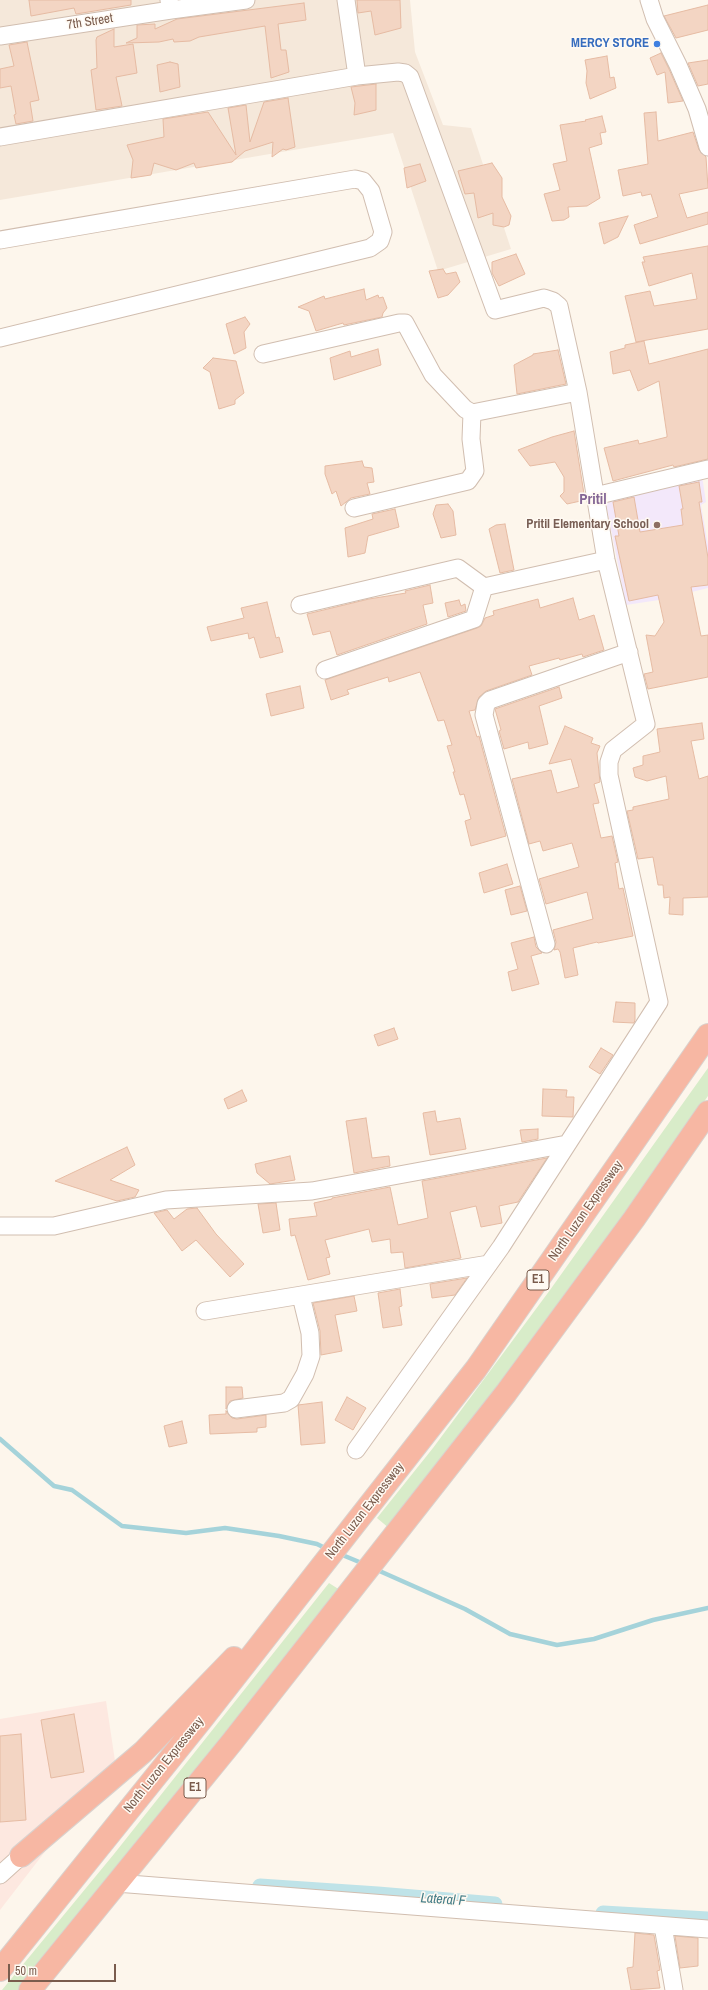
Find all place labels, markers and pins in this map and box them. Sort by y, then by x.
place label: MERCY STORE [571,36,649,52]
marker: MERCY STORE [652,39,662,49]
place label: Pritil Elementary School [526,517,649,533]
marker: Pritil Elementary School [652,520,662,530]

